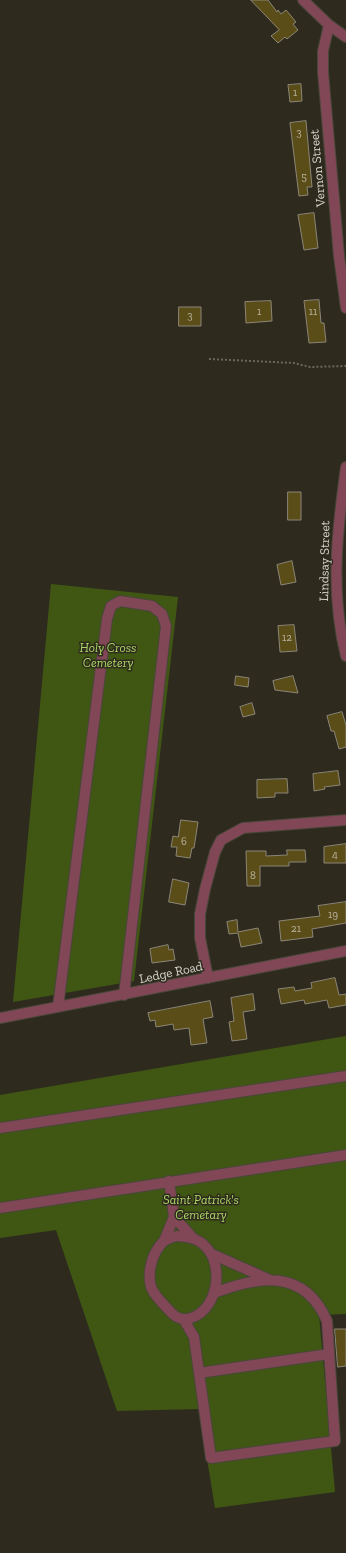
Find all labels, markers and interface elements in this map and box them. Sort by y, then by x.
house number: 1 [293,86,297,100]
house number: 3 [296,126,302,140]
street label: Vernon Street [307,129,329,207]
house number: 5 [301,170,307,184]
house number: 1 [257,305,261,319]
house number: 11 [309,305,317,319]
house number: 3 [187,309,193,323]
street label: Lindsay Street [316,520,334,602]
house number: 12 [282,631,292,645]
park label: Holy Cross Cemetery [79,640,137,671]
house number: 6 [181,835,187,849]
house number: 4 [332,848,338,862]
house number: 8 [250,869,256,883]
house number: 19 [328,908,338,922]
house number: 21 [291,922,301,936]
street label: Ledge Road [138,959,204,987]
park label: Saint Patrick's Cemetary [163,1192,239,1223]

